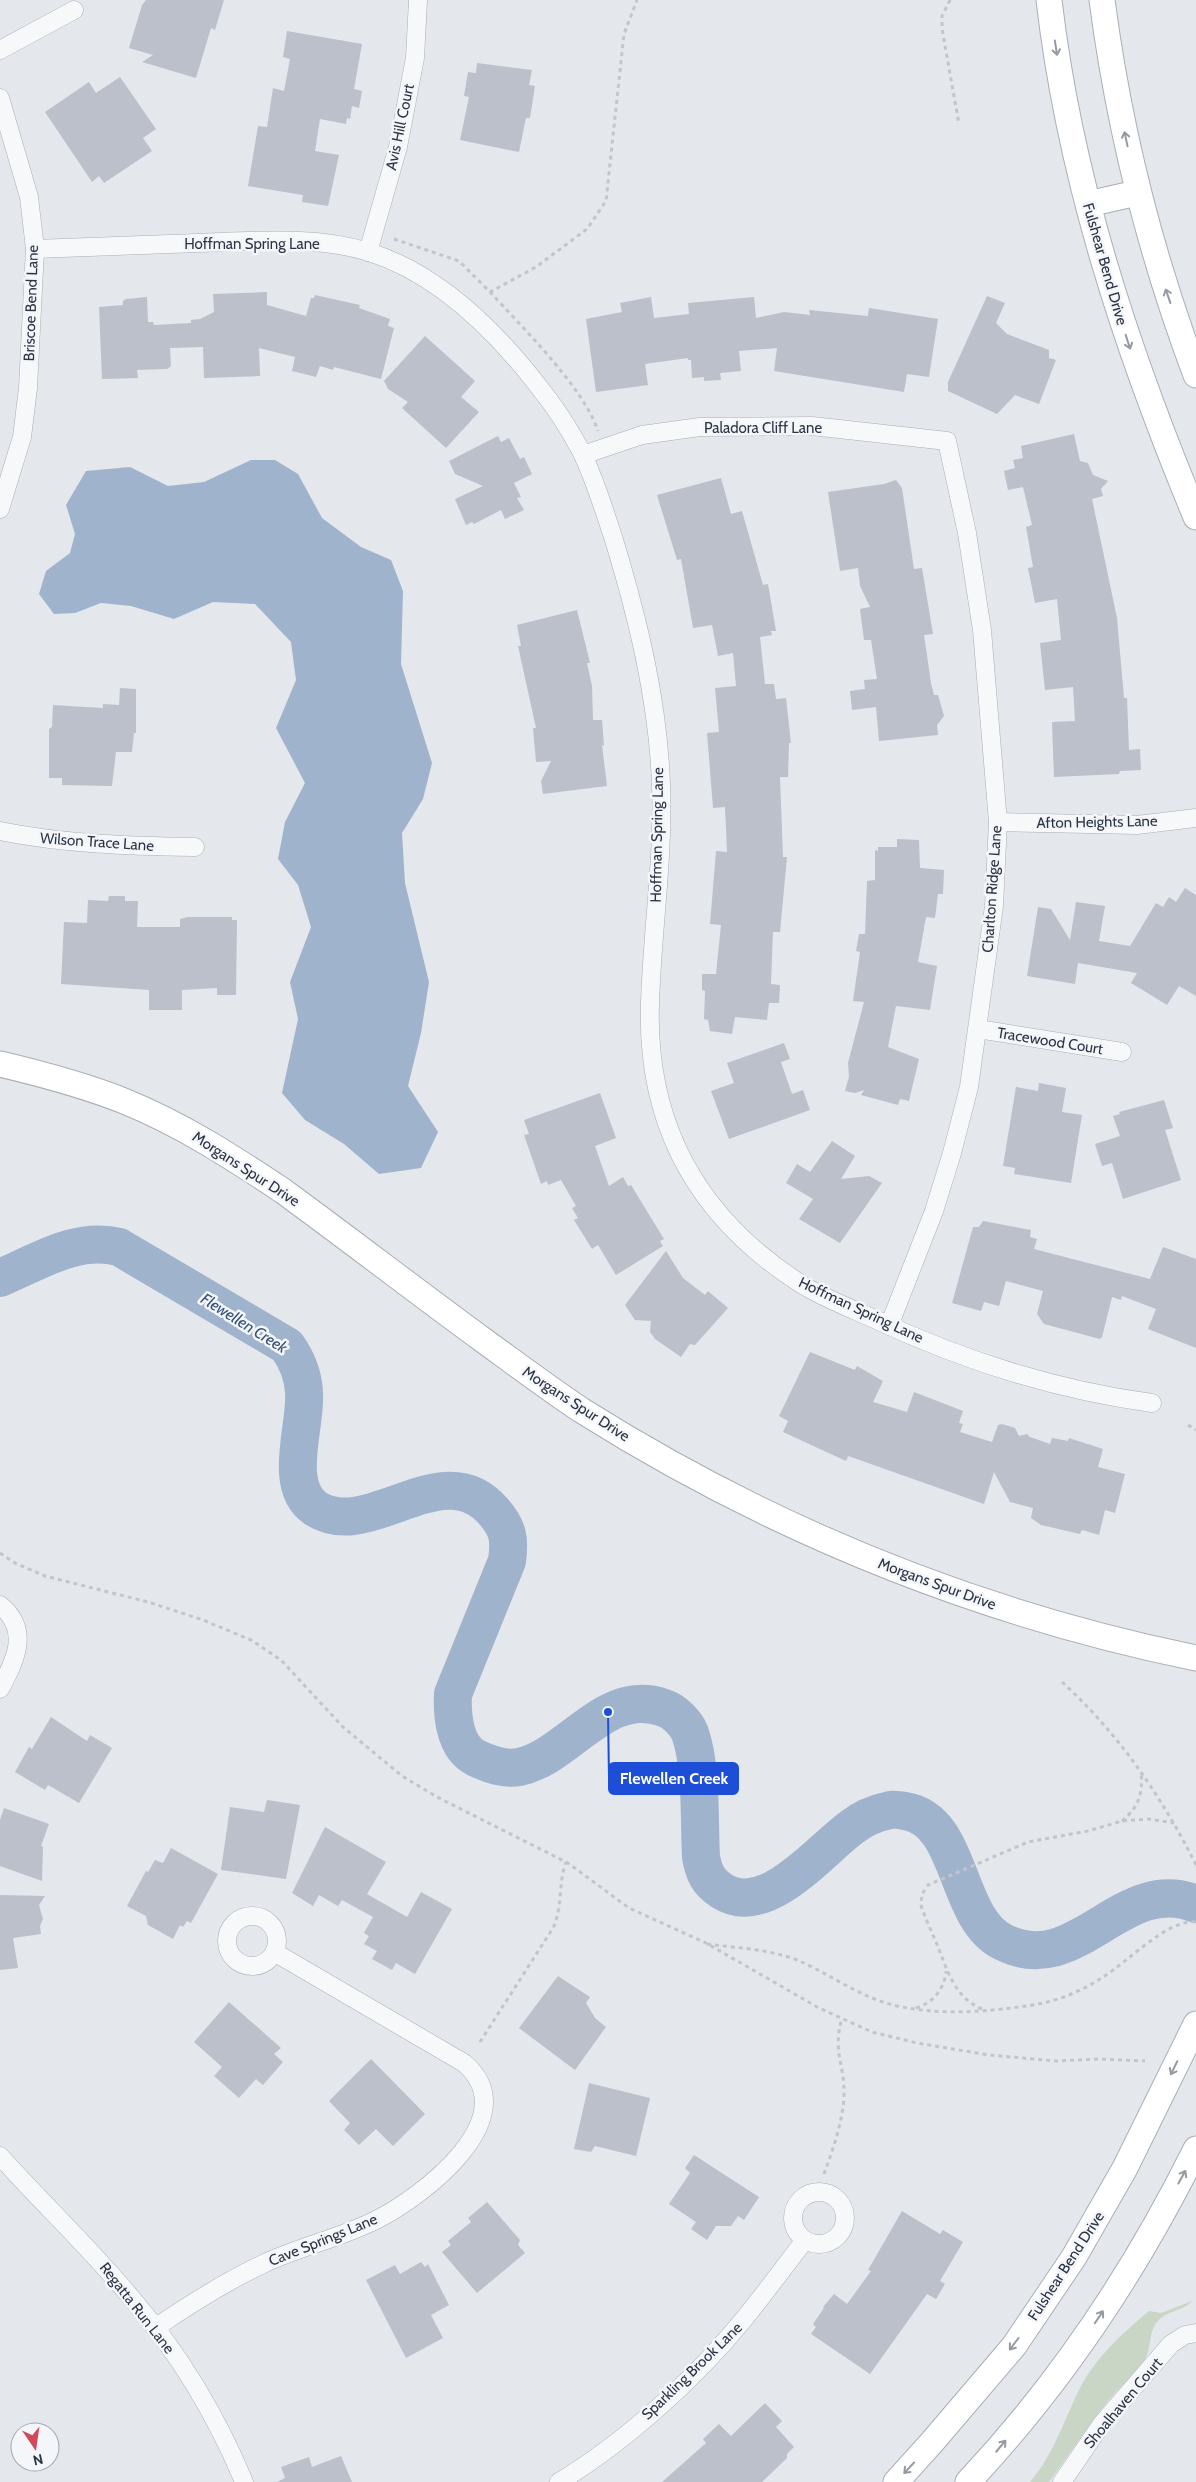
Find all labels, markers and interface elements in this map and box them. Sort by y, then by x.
one-way arrow [1052,40,1062,56]
street label: Avis Hill Court [382,82,418,172]
one-way arrow [1121,131,1131,147]
street label: Fulshear Bend Drive [1079,201,1131,328]
street label: Hoffman Spring Lane [184,235,320,253]
street label: Briscoe Bend Lane [20,244,42,362]
one-way arrow [1163,289,1172,304]
one-way arrow [1124,333,1133,349]
street label: Paladora Cliff Lane [704,419,822,437]
street label: Hoffman Spring Lane [647,767,667,903]
street label: Afton Heights Lane [1036,812,1158,832]
street label: Charlton Ridge Lane [979,824,1005,953]
street label: Wilson Trace Lane [39,829,155,855]
street label: Tracewood Court [996,1024,1104,1058]
street label: Morgans Spur Drive [189,1128,303,1211]
street label: Hoffman Spring Lane [796,1273,927,1347]
water label: Flewellen Creek [197,1289,292,1358]
street label: Morgans Spur Drive [519,1363,633,1446]
street label: Morgans Spur Drive [876,1554,999,1614]
callout: Flewellen Creek [609,1763,738,1794]
text: Flewellen Creek [620,1769,729,1788]
one-way arrow [1169,2060,1179,2075]
one-way arrow [1178,2170,1187,2185]
street label: Fulshear Bend Drive [1024,2208,1108,2324]
street label: Cave Springs Lane [266,2210,380,2270]
street label: Regatta Run Lane [96,2259,178,2357]
one-way arrow [1094,2310,1104,2324]
street label: Sparkling Brook Lane [638,2318,746,2423]
one-way arrow [1009,2337,1019,2351]
street label: Shoalhaven Court [1080,2354,1166,2452]
north arrow [10,2422,60,2472]
one-way arrow [995,2440,1006,2453]
text: N [31,2450,45,2470]
one-way arrow [903,2462,915,2474]

